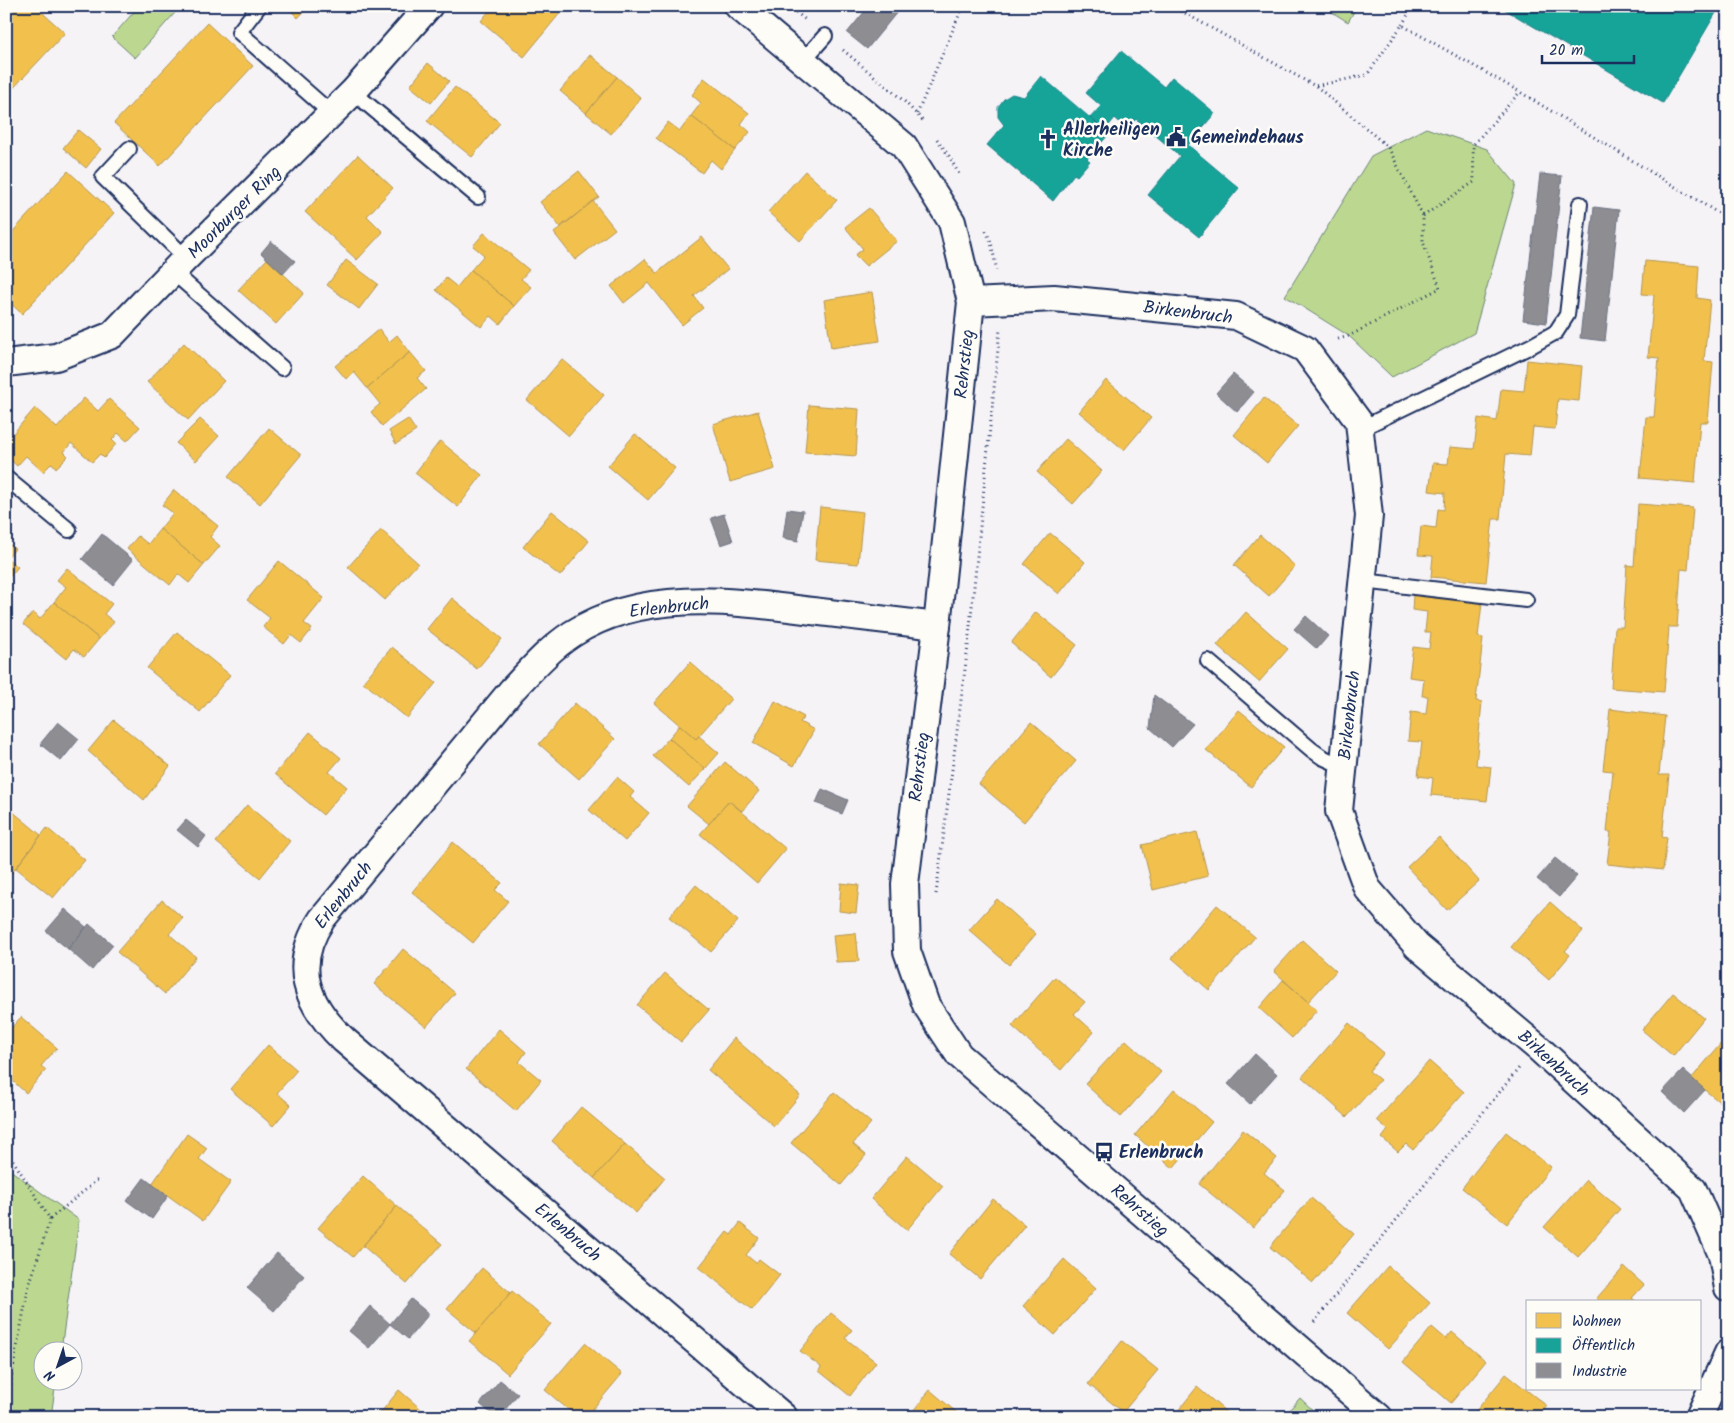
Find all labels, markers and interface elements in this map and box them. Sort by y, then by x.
scale bar [1542,32,1634,64]
text: 20 m [1549,39,1583,63]
place label: Allerheiligen Kirche [1063,116,1160,166]
place label: Gemeindehaus [1191,124,1304,153]
public building icon: Gemeindehaus [1165,126,1187,148]
church icon: Allerheiligen Kirche [1037,128,1059,150]
street label: Moorburger Ring [181,159,289,267]
street label: Birkenbruch [1142,294,1234,333]
street label: Rehrstieg [947,328,984,400]
street label: Erlenbruch [628,590,711,627]
street label: Birkenbruch [1331,669,1370,761]
street label: Rehrstieg [902,731,939,804]
street label: Erlenbruch [308,856,381,936]
street label: Birkenbruch [1510,1023,1596,1105]
place label: Erlenbruch [1119,1139,1203,1168]
bus stop icon: Erlenbruch [1093,1141,1115,1163]
street label: Rehrstieg [1103,1177,1175,1245]
street label: Erlenbruch [527,1196,607,1270]
legend [1526,1300,1702,1390]
text: Wohnen [1572,1310,1621,1334]
text: Öffentlich [1572,1334,1635,1358]
north arrow [32,1340,82,1390]
text: Industrie [1572,1360,1627,1384]
text: N [40,1364,61,1386]

